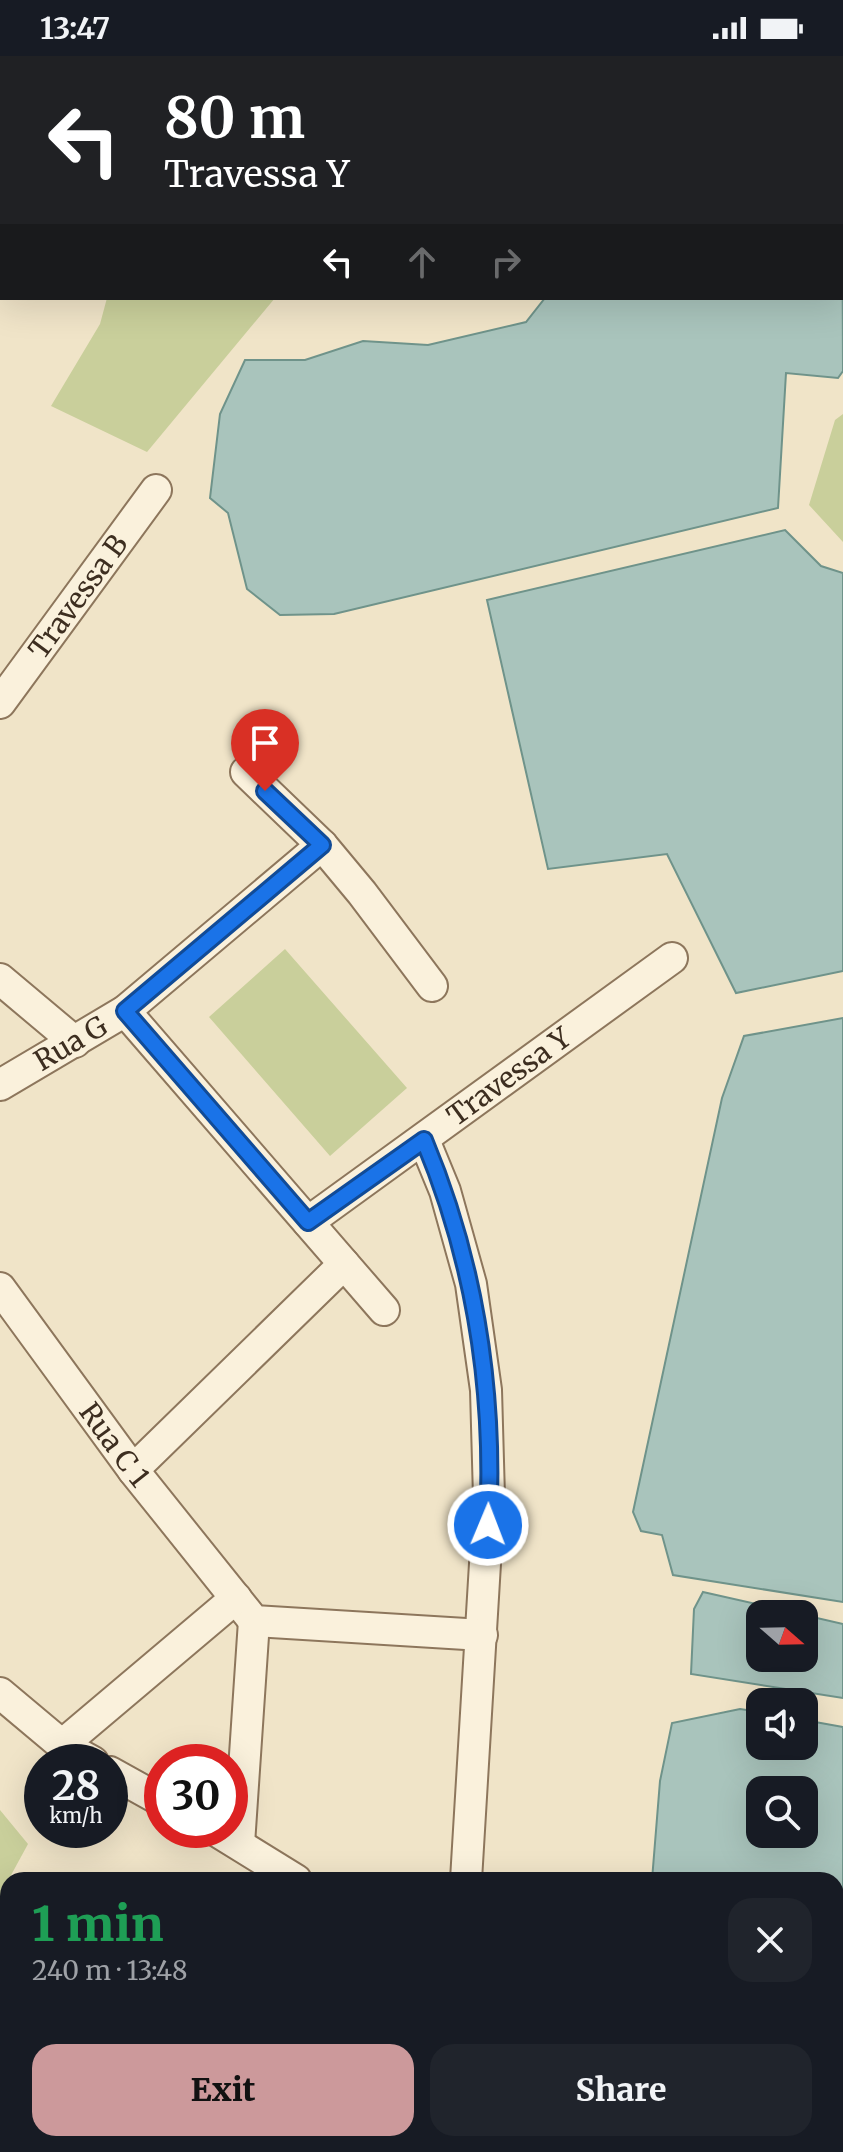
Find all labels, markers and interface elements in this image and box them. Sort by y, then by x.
text: 13:47 [40,9,110,47]
text: 80 m [164,83,305,153]
icon: left [32,88,136,192]
text: Travessa Y [164,152,350,197]
icon: left [316,240,360,284]
icon: ahead [400,240,444,284]
icon: right [484,240,528,284]
street label: Travessa B [21,527,135,666]
pin [231,709,299,791]
icon: arrive [243,721,287,765]
street label: Rua G [28,1008,114,1079]
street label: Travessa Y [440,1019,579,1133]
street label: Rua C 1 [72,1395,157,1494]
position arrow [446,1483,530,1567]
north arrow [746,1600,818,1672]
map controls [746,1600,818,1848]
button: sound [746,1688,818,1760]
speed limit sign: 30 [144,1744,248,1848]
text: 28 [52,1761,100,1811]
button: search [746,1776,818,1848]
text: km/h [50,1803,102,1828]
text: 1 min [32,1894,164,1954]
button: close [728,1898,812,1982]
text: 240 m · 13:48 [32,1954,188,1987]
button: Exit [32,2044,414,2136]
button: Share [430,2044,812,2136]

